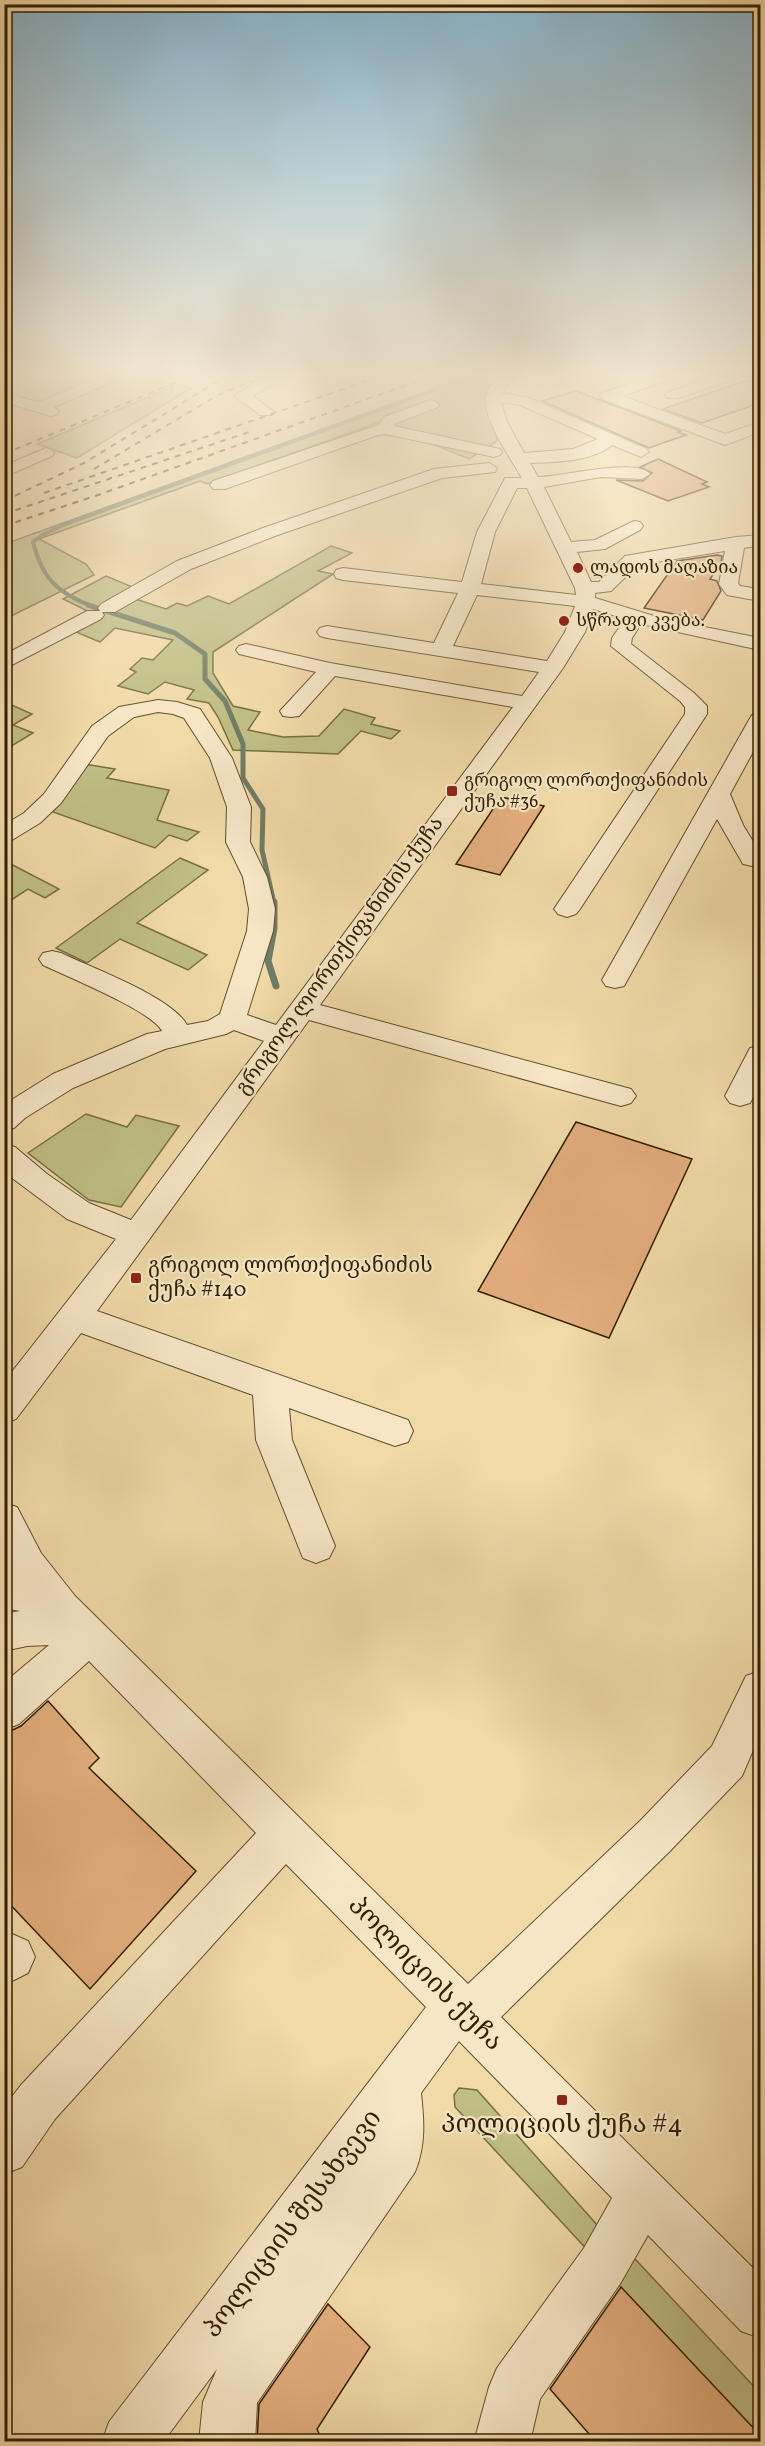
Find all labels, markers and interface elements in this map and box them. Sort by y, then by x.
place label: ლადოს მაღაზია [590,556,738,581]
marker: ლადოს მაღაზია [571,561,585,575]
place label: სწრაფი კვება. [576,609,705,634]
marker: სწრაფი კვება. [557,614,571,628]
place label: გრიგოლ ლორთქიფანიძის ქუჩა #36 [464,769,708,815]
marker: გრიგოლ ლორთქიფანიძის ქუჩა #36 [445,784,459,798]
street label: გრიგოლ ლორთქიფანიძის ქუჩა [229,811,451,1101]
place label: გრიგოლ ლორთქიფანიძის ქუჩა #140 [148,1252,433,1305]
marker: გრიგოლ ლორთქიფანიძის ქუჩა #140 [129,1271,143,1285]
street label: პოლიციის ქუჩა [340,1889,510,2059]
marker: პოლიციის ქუჩა #4 [555,2093,569,2107]
street label: პოლიციის შესახვევი [195,2102,391,2346]
place label: პოლიციის ქუჩა #4 [441,2107,683,2143]

